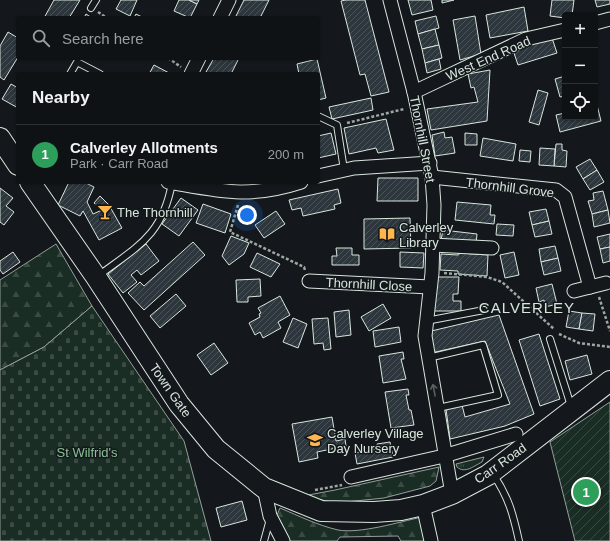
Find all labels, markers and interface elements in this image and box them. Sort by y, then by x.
map controls [562,12,598,120]
button: + [562,12,598,48]
search box [16,16,320,60]
icon: search [30,27,52,49]
text: Search here [62,30,144,47]
street label: West End Road [444,33,533,84]
button: − [562,48,598,84]
button: locate [562,84,598,120]
text: Nearby [32,88,90,107]
street label: Thornhill Street [407,94,438,184]
text: Calverley Allotments [70,139,218,156]
text: 1 [41,147,49,162]
text: 200 m [268,147,304,162]
text: Park · Carr Road [70,156,168,171]
street label: Thornhill Grove [465,175,555,200]
bar icon: The Thornhill [96,203,114,221]
place label: The Thornhill [117,205,193,220]
your location [237,205,257,225]
place label: Calverley Library [399,220,454,250]
library icon: Calverley Library [378,225,396,243]
street label: Thornhill Close [325,275,413,294]
district label: CALVERLEY [479,299,575,316]
street label: Town Gate [147,361,195,420]
one-way arrow [430,384,438,397]
place label: Calverley Village Day Nursery [327,426,424,456]
school or university icon: Calverley Village Day Nursery [306,431,324,449]
street label: Carr Road [471,440,529,487]
park label: St Wilfrid's [57,445,118,460]
pin: 1 [573,477,599,507]

